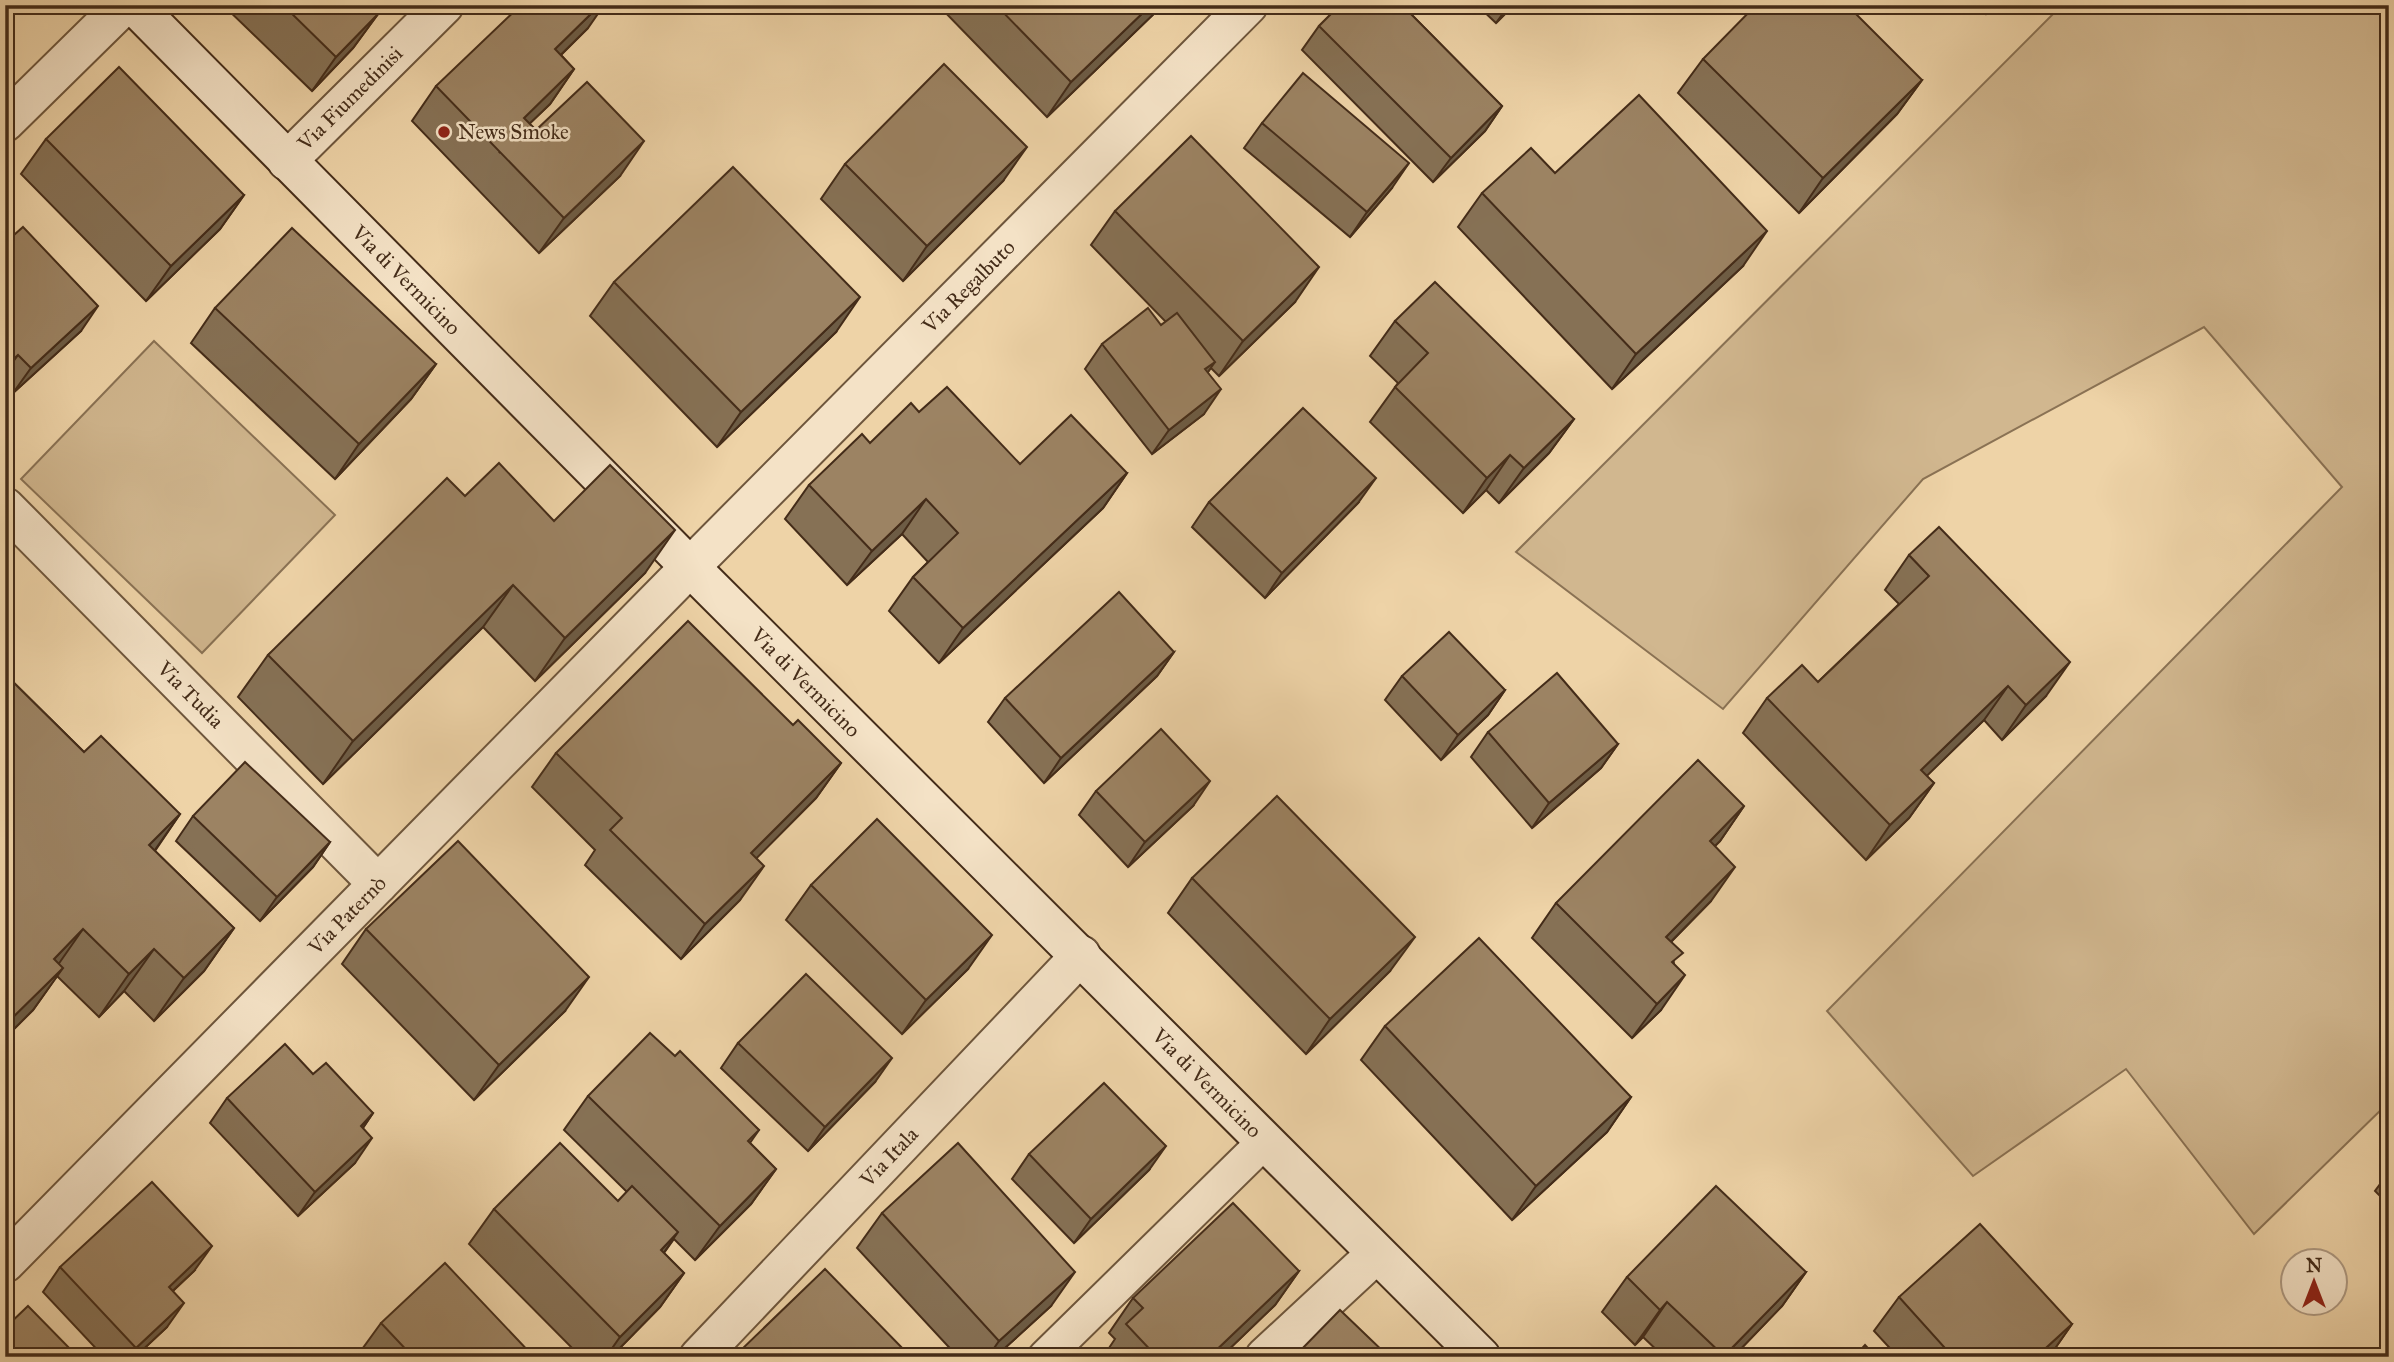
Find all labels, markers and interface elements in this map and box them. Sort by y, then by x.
street label: Via Fiumedinisi [291,40,408,157]
place label: News Smoke [458,119,569,145]
marker: News Smoke [436,124,452,140]
street label: Via di Vermicino [345,219,466,341]
street label: Via Regalbuto [916,234,1021,339]
street label: Via di Vermicino [745,622,866,743]
street label: Via Tudia [151,655,230,734]
street label: Via Paternò [302,870,392,961]
street label: Via di Vermicino [1146,1022,1267,1144]
street label: Via Itala [854,1121,924,1193]
north arrow [2278,1246,2348,1316]
text: N [2306,1254,2322,1277]

